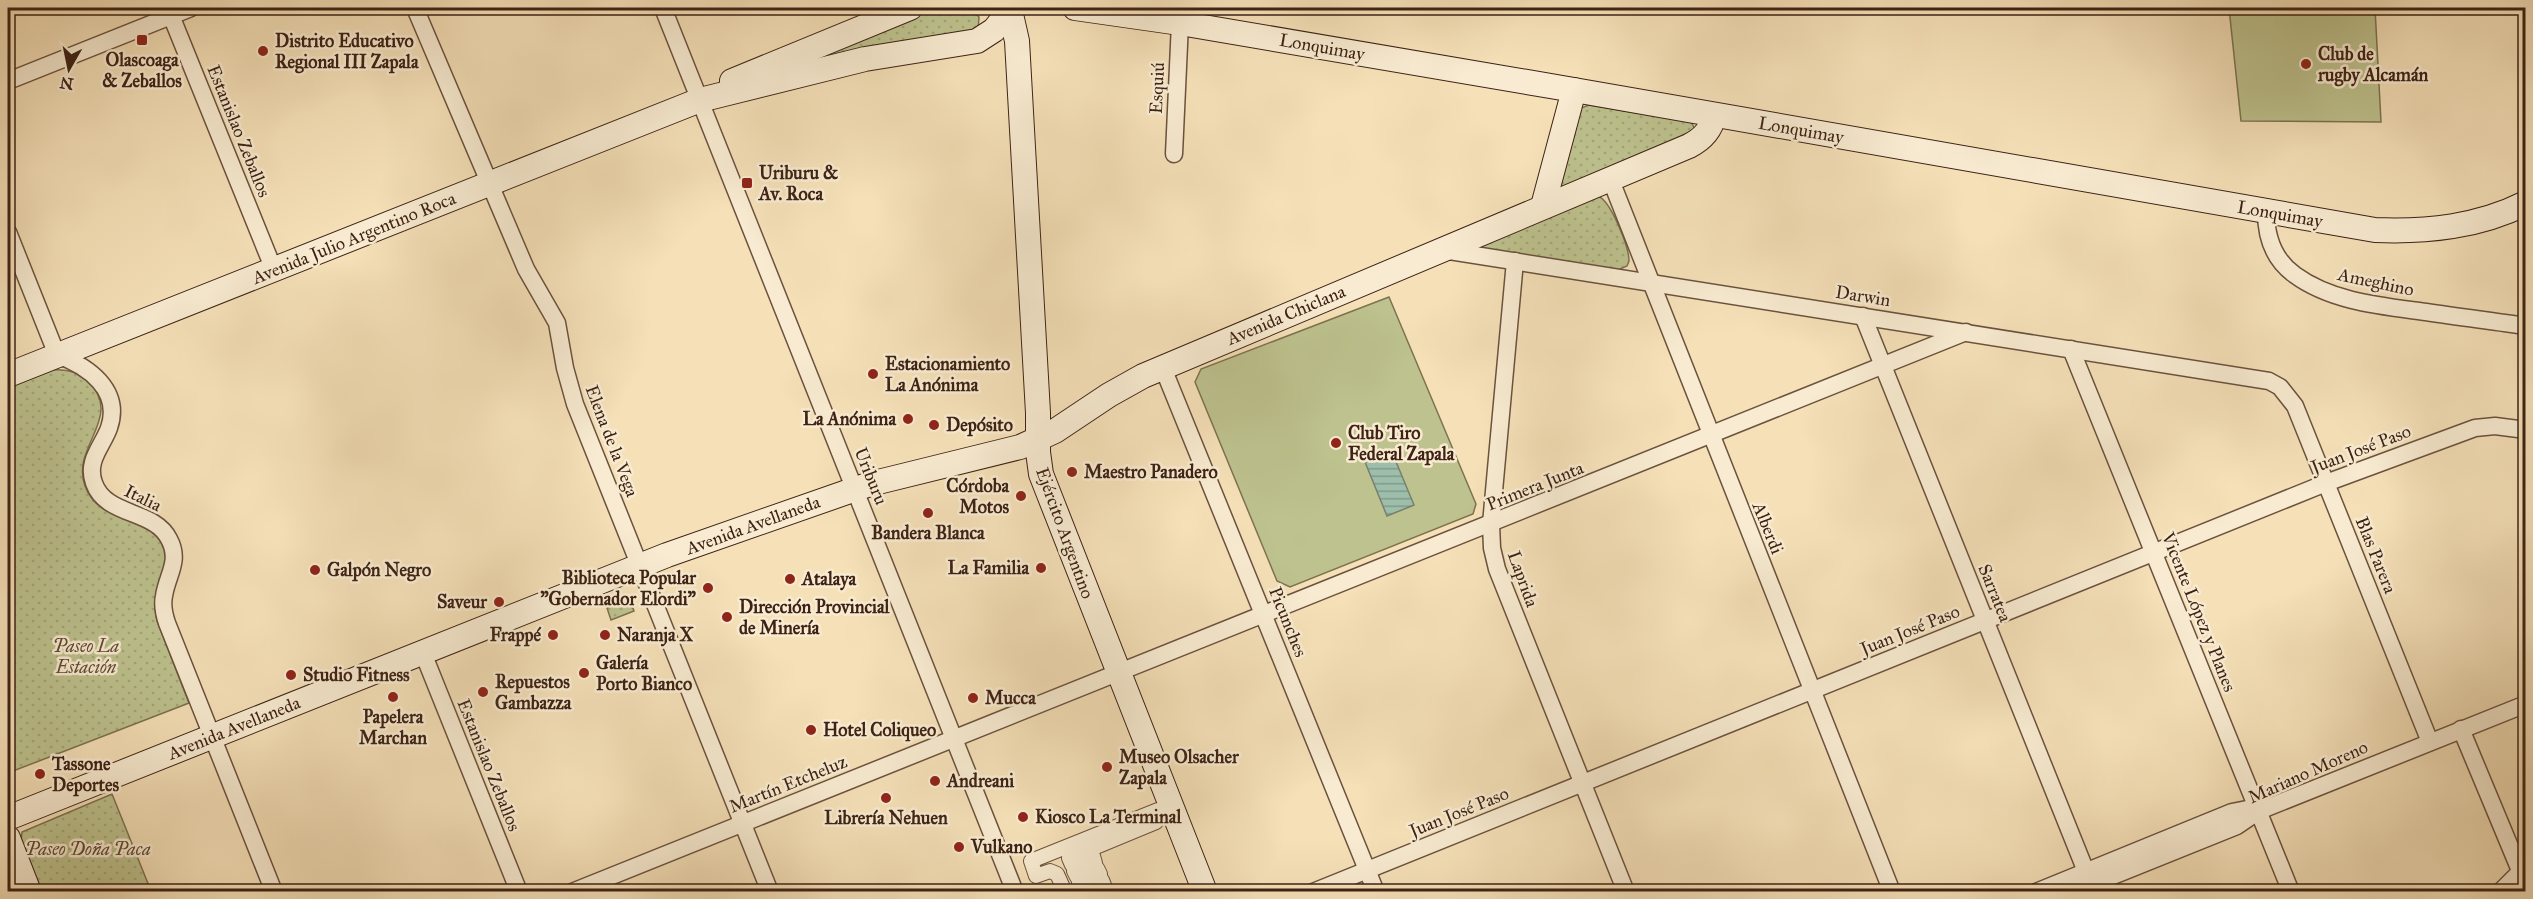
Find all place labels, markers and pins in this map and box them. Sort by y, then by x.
place label: Distrito Educativo Regional III Zapala [275,30,419,74]
marker: Olascoaga & Zeballos [135,33,149,47]
place label: Club de rugby Alcamán [2317,43,2428,87]
marker: Distrito Educativo Regional III Zapala [256,44,270,58]
place label: Olascoaga & Zeballos [102,49,182,92]
marker: Club de rugby Alcamán [2299,57,2313,71]
place label: Uriburu & Av. Roca [758,162,838,205]
marker: Uriburu & Av. Roca [740,176,754,190]
place label: Estacionamiento La Anónima [885,353,1010,396]
marker: Estacionamiento La Anónima [866,367,880,381]
place label: La Anónima [803,408,896,430]
marker: La Anónima [901,412,915,426]
place label: Depósito [946,414,1013,437]
marker: Depósito [927,418,941,432]
place label: Club Tiro Federal Zapala [1348,422,1455,466]
marker: Club Tiro Federal Zapala [1329,436,1343,450]
place label: Maestro Panadero [1084,461,1218,483]
marker: Maestro Panadero [1065,465,1079,479]
place label: Córdoba Motos [946,475,1009,518]
marker: Córdoba Motos [1014,489,1028,503]
marker: Bandera Blanca [921,506,935,520]
place label: Bandera Blanca [871,522,985,544]
place label: La Familia [948,557,1029,579]
place label: Galpón Negro [327,559,431,582]
marker: La Familia [1034,561,1048,575]
marker: Galpón Negro [308,563,322,577]
place label: Biblioteca Popular "Gobernador Elordi" [540,567,697,610]
place label: Atalaya [801,568,857,591]
marker: Atalaya [783,572,797,586]
marker: Biblioteca Popular "Gobernador Elordi" [701,581,715,595]
place label: Saveur [437,591,488,613]
marker: Saveur [492,595,506,609]
place label: Dirección Provincial de Minería [739,596,891,639]
marker: Dirección Provincial de Minería [720,610,734,624]
place label: Frappé [490,624,541,647]
place label: Naranja X [617,624,694,647]
marker: Frappé [546,628,560,642]
marker: Naranja X [598,628,612,642]
place label: Galería Porto Bianco [596,652,692,695]
place label: Studio Fitness [303,664,410,686]
marker: Galería Porto Bianco [577,666,591,680]
marker: Studio Fitness [284,668,298,682]
place label: Repuestos Gambazza [495,671,572,714]
marker: Repuestos Gambazza [476,685,490,699]
place label: Mucca [985,687,1036,709]
marker: Papelera Marchan [386,690,400,704]
marker: Mucca [966,691,980,705]
place label: Papelera Marchan [359,706,427,749]
place label: Hotel Coliqueo [823,719,936,742]
marker: Hotel Coliqueo [804,723,818,737]
place label: Museo Olsacher Zapala [1119,746,1240,790]
place label: Tassone Deportes [51,753,119,797]
marker: Museo Olsacher Zapala [1100,760,1114,774]
marker: Tassone Deportes [33,767,47,781]
place label: Andreani [946,770,1015,792]
marker: Andreani [928,774,942,788]
marker: Librería Nehuen [879,791,893,805]
place label: Kiosco La Terminal [1035,806,1182,828]
place label: Librería Nehuen [824,807,948,829]
marker: Kiosco La Terminal [1016,810,1030,824]
place label: Vulkano [970,836,1032,858]
marker: Vulkano [952,840,966,854]

